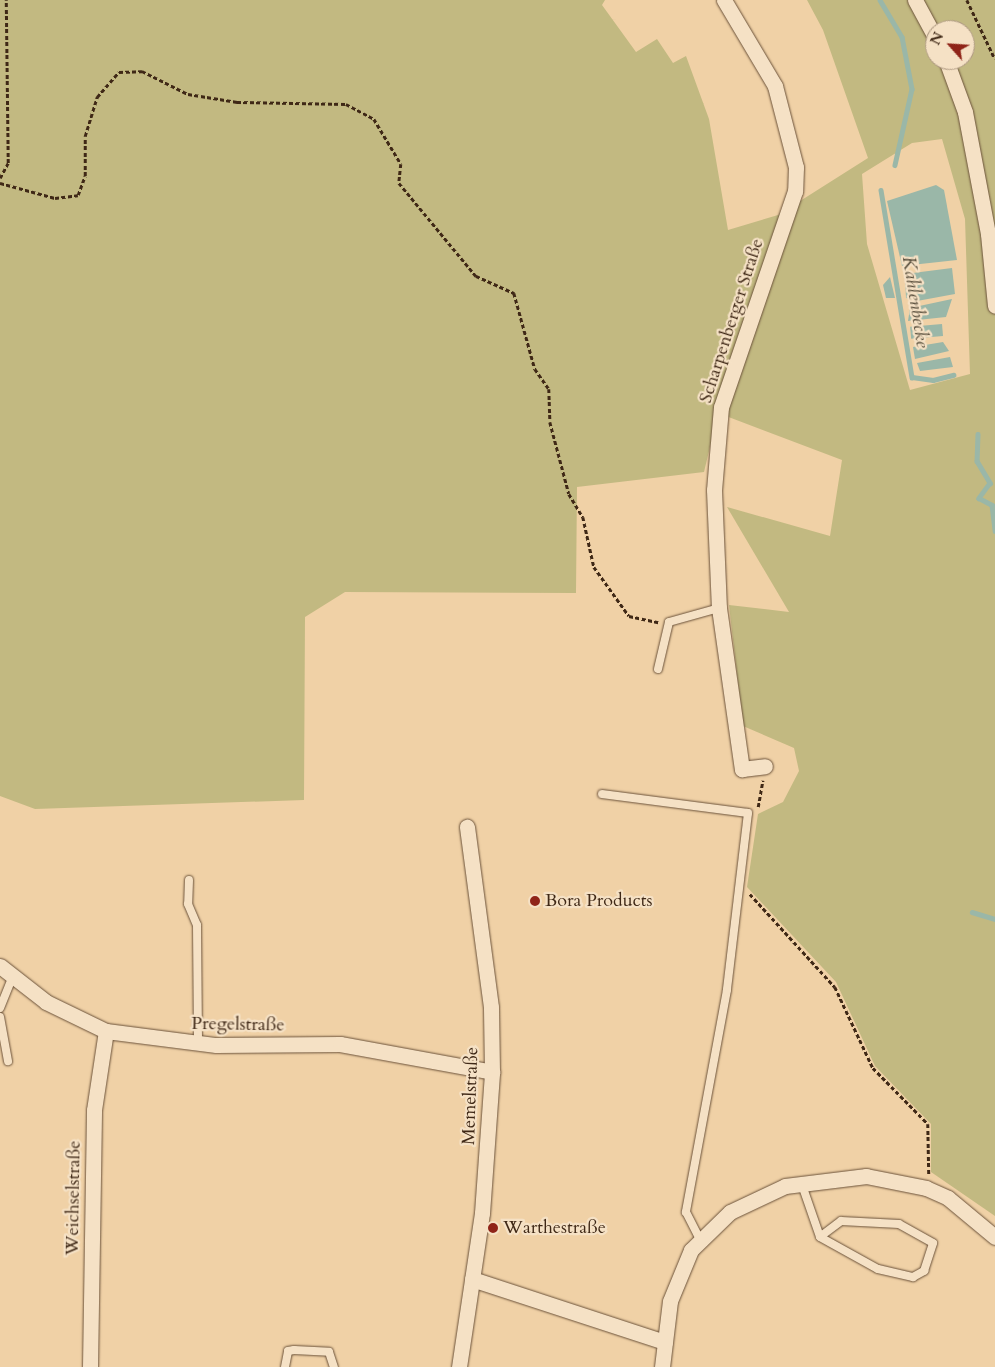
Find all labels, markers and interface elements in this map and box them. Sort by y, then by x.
north arrow [925,20,975,70]
text: N [926,29,948,48]
street label: Scharpenberger Straße [695,236,769,406]
water label: Kahlenbecke [897,255,933,349]
place label: Bora Products [545,890,652,912]
marker: Bora Products [529,895,541,907]
street label: Pregelstraße [191,1013,285,1037]
street label: Memelstraße [458,1047,484,1145]
street label: Weichselstraße [62,1140,86,1256]
place label: Warthestraße [503,1217,606,1239]
marker: Warthestraße [487,1222,499,1234]

